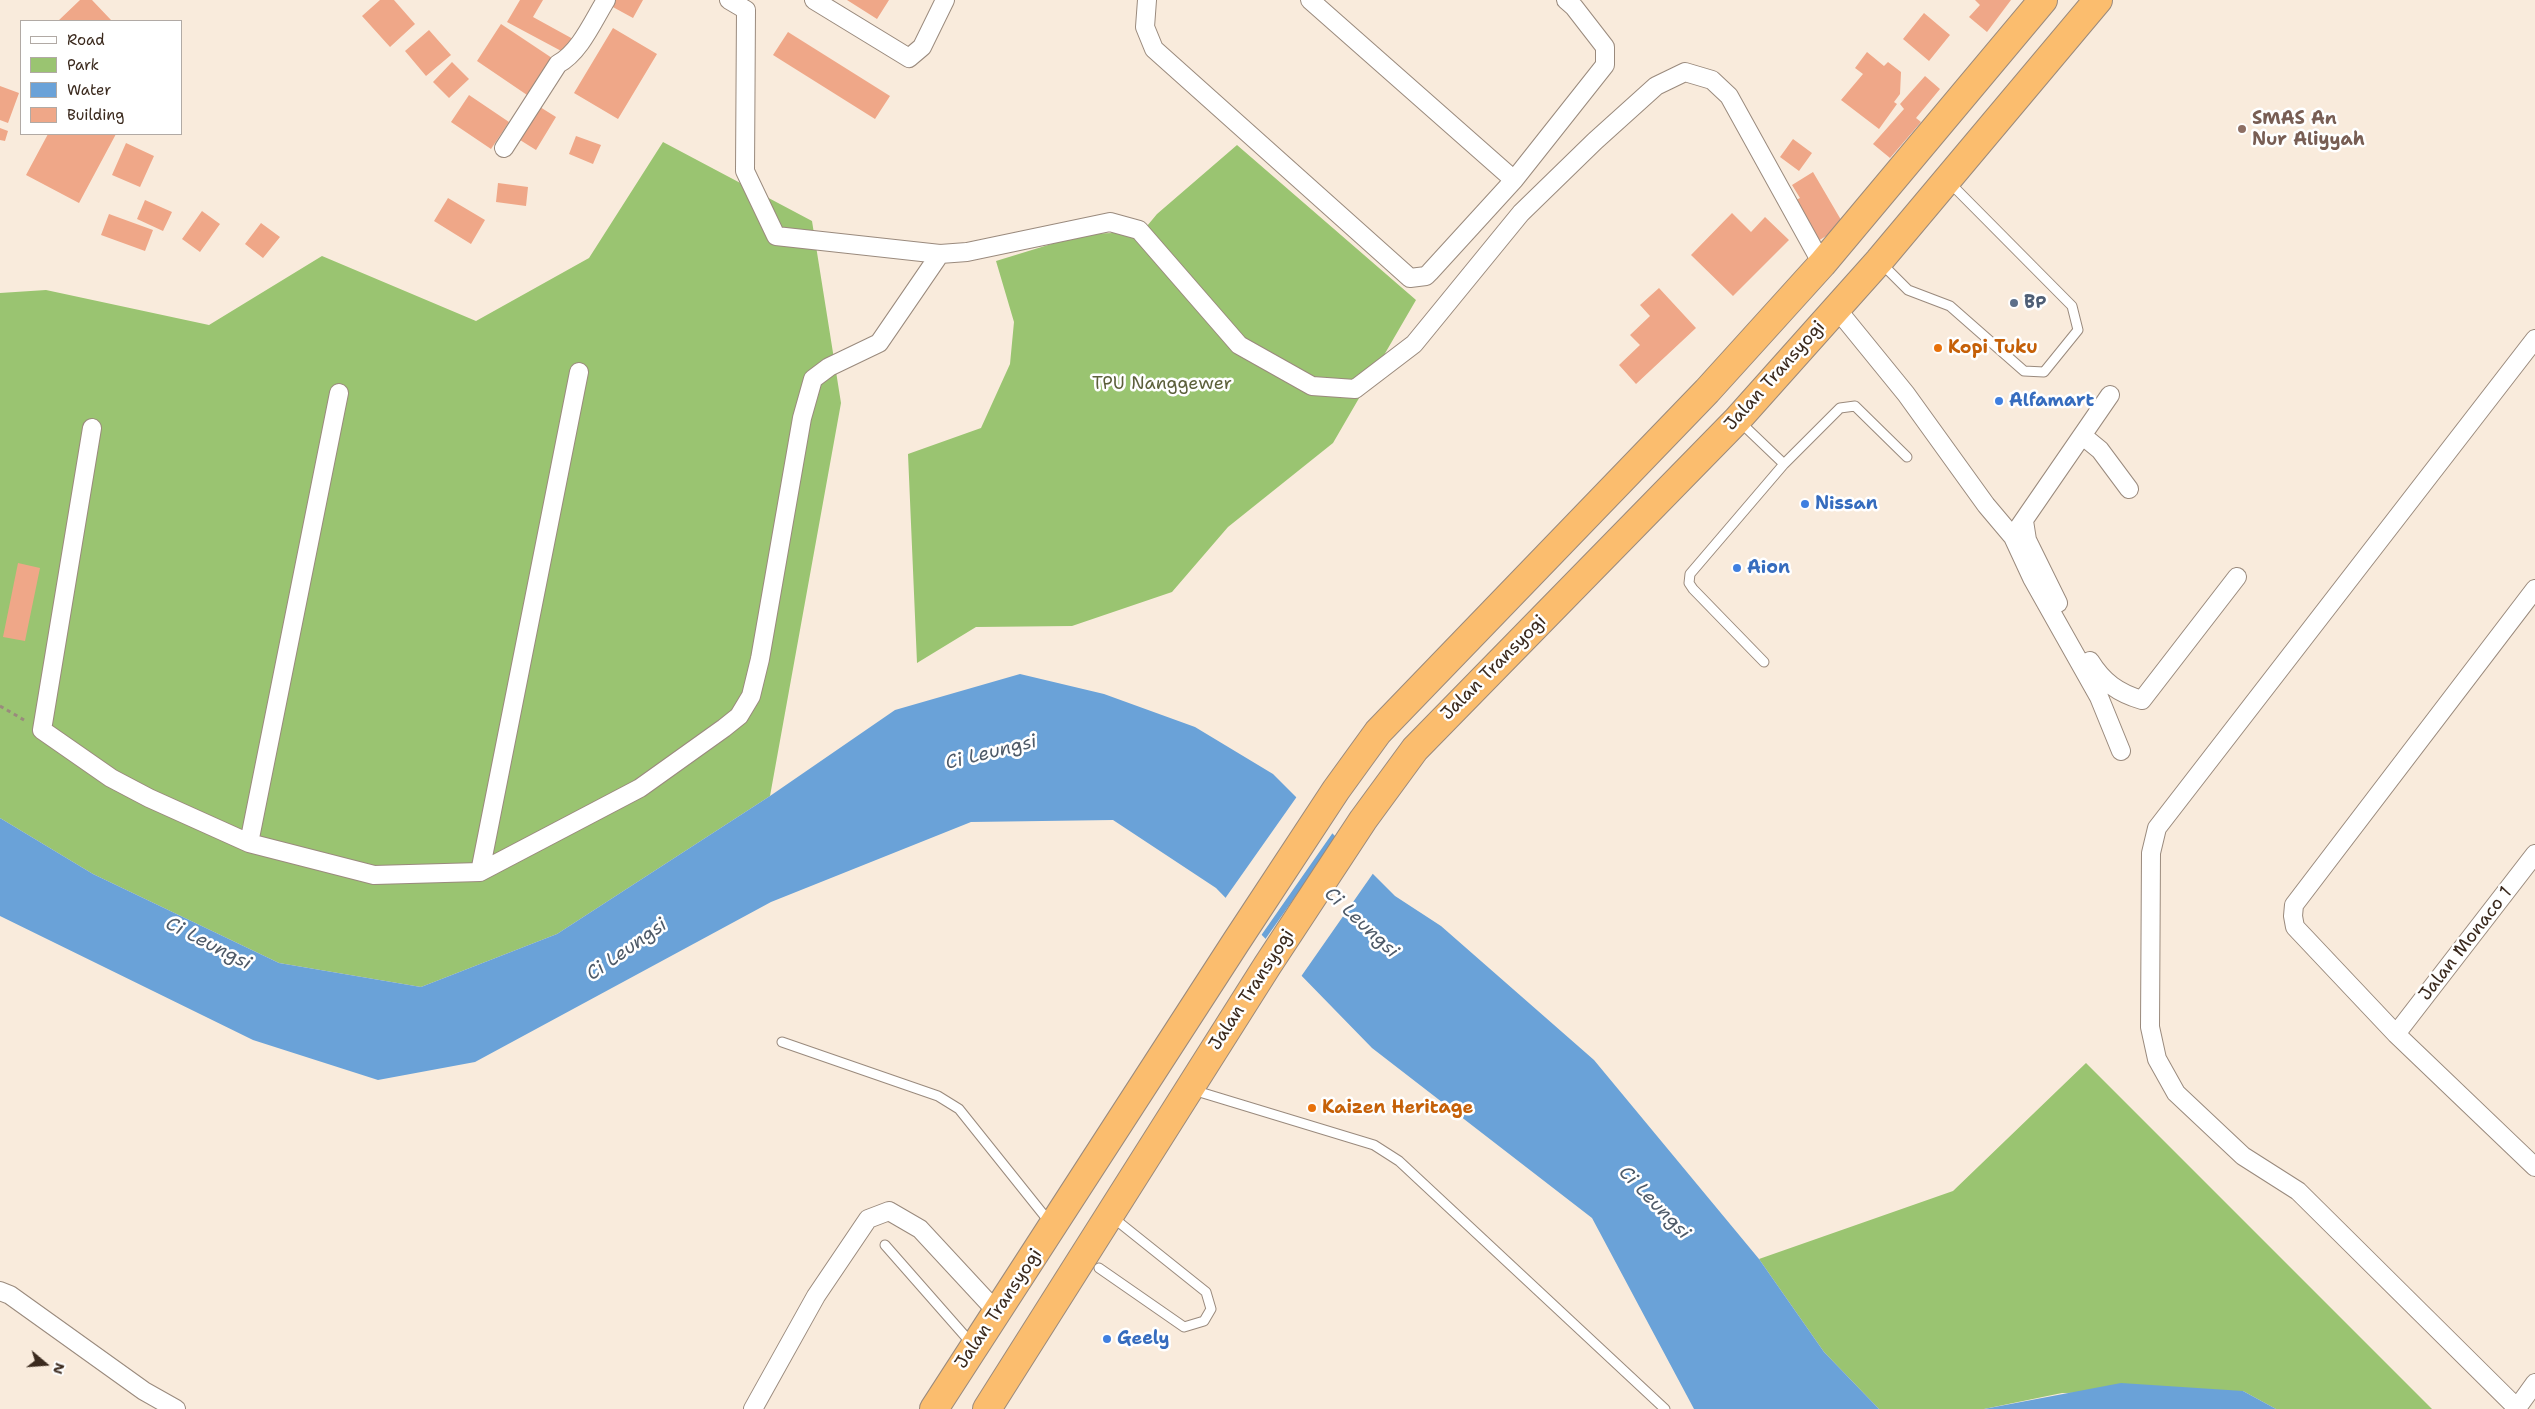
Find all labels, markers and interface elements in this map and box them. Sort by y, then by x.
legend [20,20,182,135]
text: Road [67,30,105,50]
text: Park [67,55,99,75]
text: Water [67,80,111,100]
text: Building [67,105,124,125]
place label: SMAS An Nur Aliyyah [2252,108,2365,150]
marker: SMAS An Nur Aliyyah [2236,123,2248,135]
place label: BP [2024,292,2047,314]
marker: BP [2008,297,2020,309]
street label: Jalan Transyogi [1720,317,1830,435]
place label: Kopi Tuku [1948,337,2038,359]
marker: Kopi Tuku [1932,342,1944,354]
park label: TPU Nanggewer [1092,373,1232,395]
place label: Alfamart [2009,390,2094,412]
marker: Alfamart [1993,395,2005,407]
place label: Nissan [1815,493,1878,515]
marker: Nissan [1799,498,1811,510]
place label: Aion [1747,557,1790,579]
marker: Aion [1731,562,1743,574]
street label: Jalan Transyogi [1437,611,1551,725]
water label: Ci Leungsi [943,731,1039,775]
water label: Ci Leungsi [1319,883,1403,963]
street label: Jalan Monaco 1 [2415,883,2517,1005]
water label: Ci Leungsi [161,913,255,975]
water label: Ci Leungsi [582,914,672,986]
street label: Jalan Transyogi [1205,925,1299,1055]
place label: Kaizen Heritage [1322,1097,1473,1119]
marker: Kaizen Heritage [1306,1102,1318,1114]
water label: Ci Leungsi [1613,1162,1695,1244]
street label: Jalan Transyogi [951,1245,1047,1373]
place label: Geely [1117,1328,1169,1350]
marker: Geely [1101,1333,1113,1345]
north arrow [20,1339,70,1389]
text: N [49,1361,70,1377]

